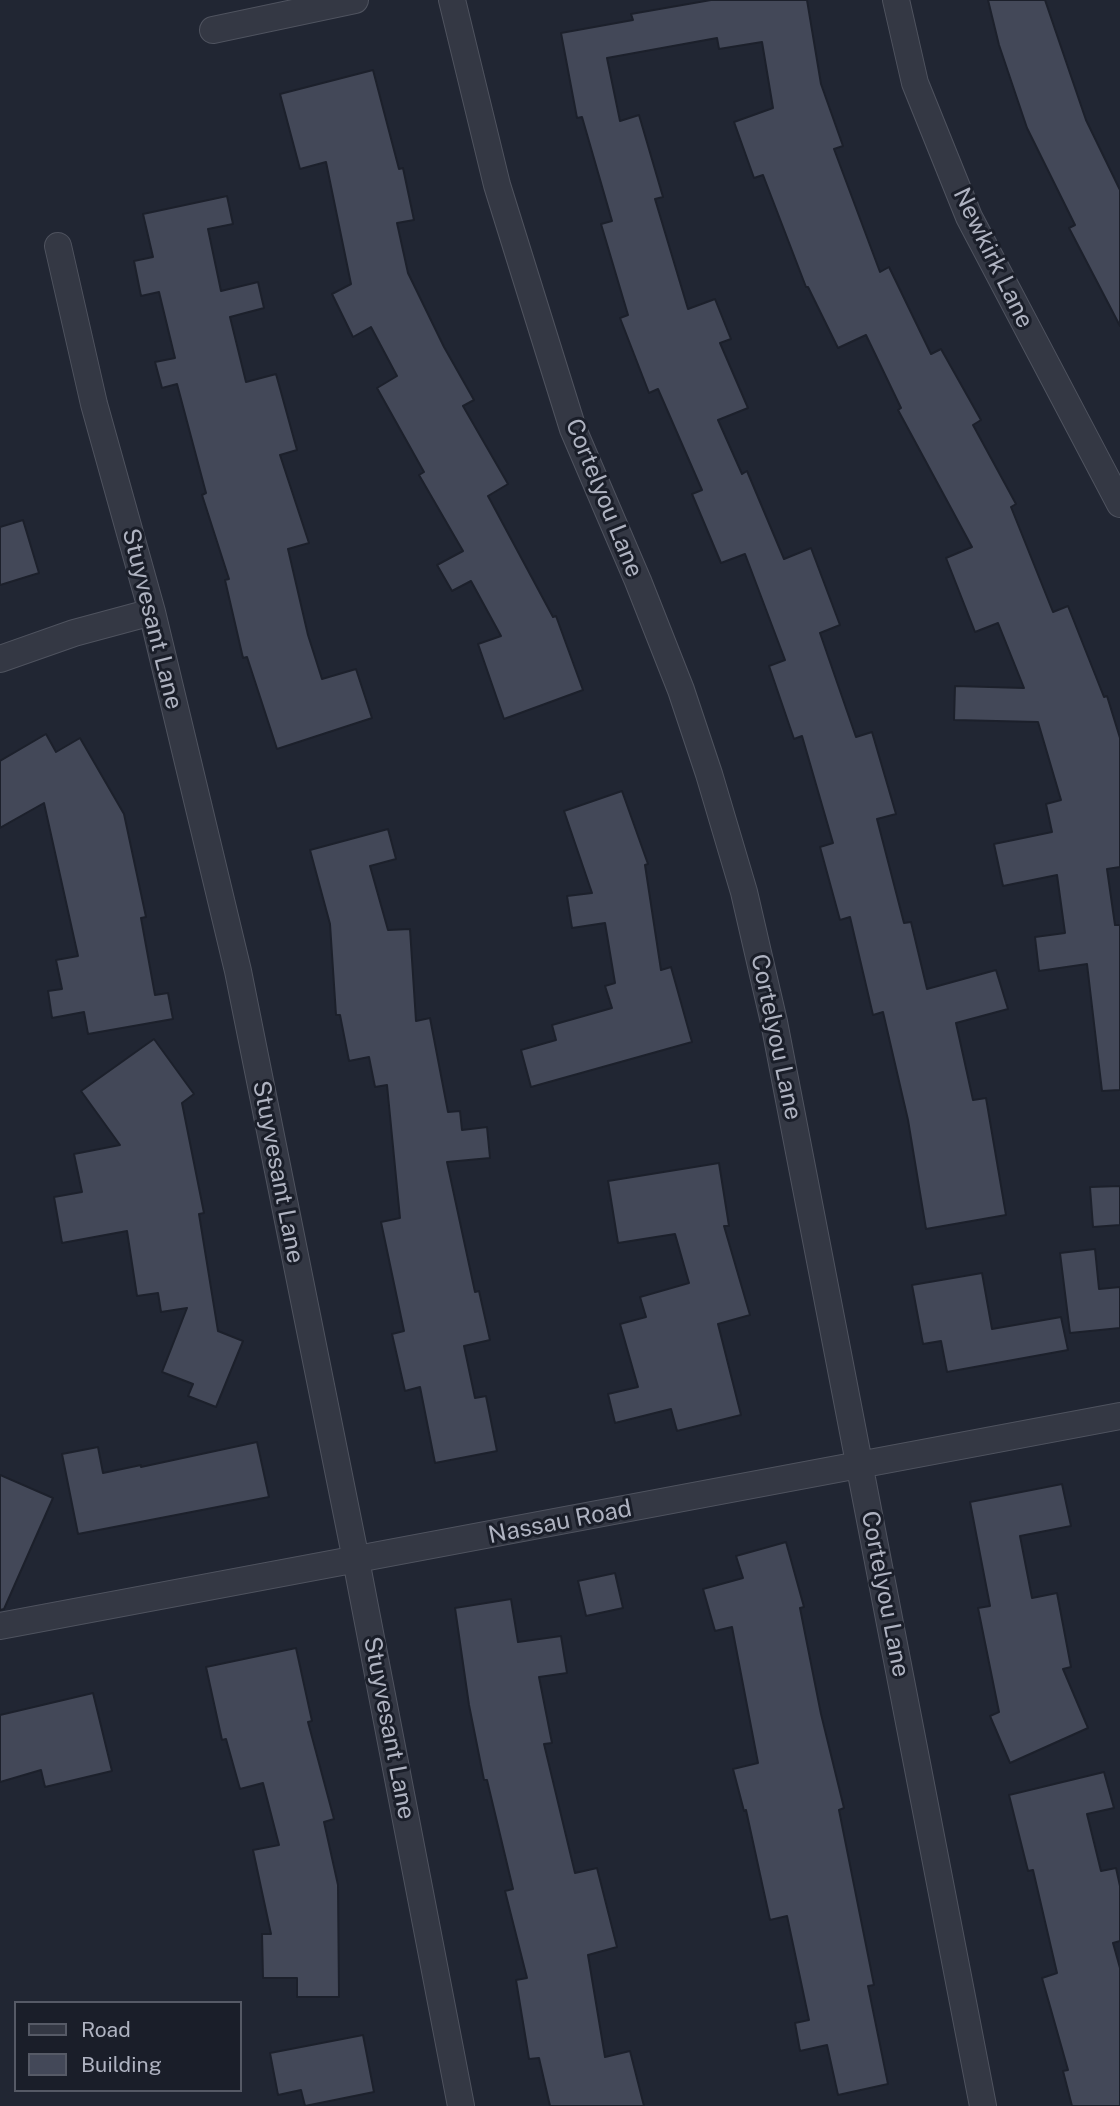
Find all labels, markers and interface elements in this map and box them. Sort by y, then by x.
street label: Newkirk Lane [947,183,1039,333]
street label: Cortelyou Lane [559,414,649,582]
street label: Stuyvesant Lane [116,526,188,712]
street label: Cortelyou Lane [744,952,808,1122]
street label: Stuyvesant Lane [246,1078,310,1266]
street label: Nassau Road [486,1494,634,1550]
street label: Cortelyou Lane [855,1509,915,1679]
street label: Stuyvesant Lane [357,1634,421,1822]
legend [14,2001,242,2092]
text: Road [81,2017,131,2042]
text: Building [81,2052,162,2077]

